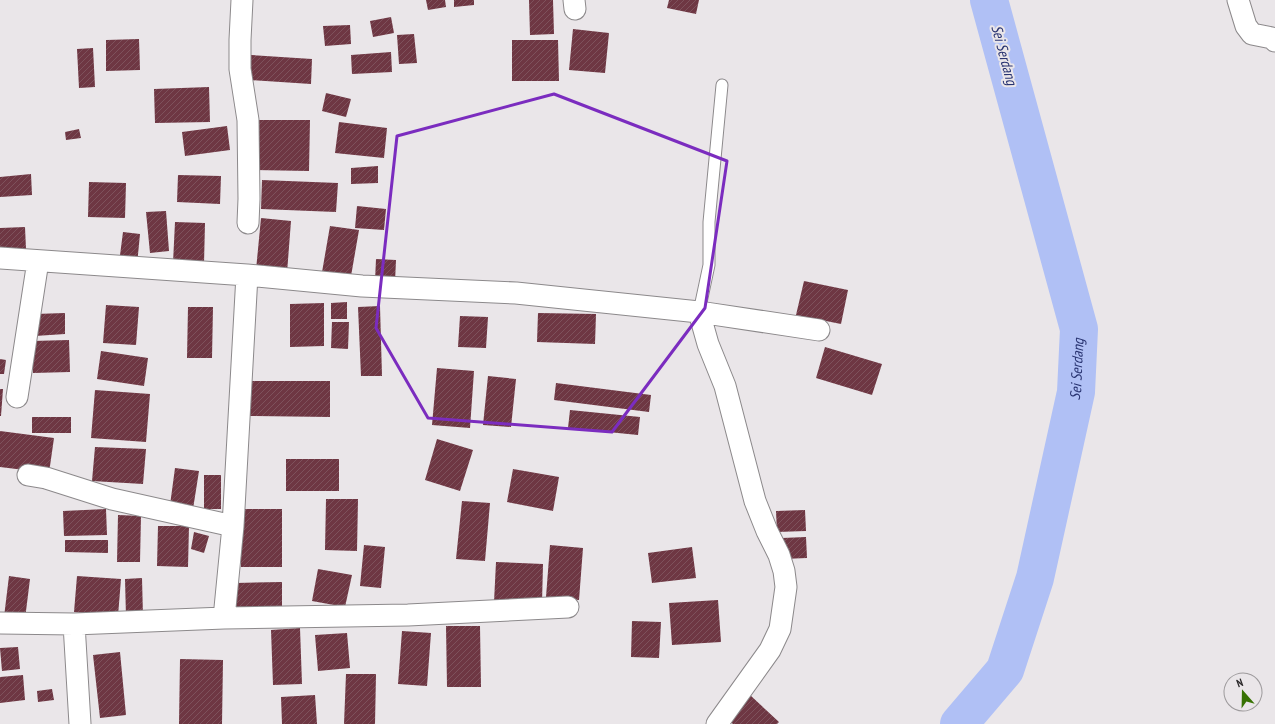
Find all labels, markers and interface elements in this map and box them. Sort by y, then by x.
water label: Sei Serdang [987,23,1022,88]
water label: Sei Serdang [1065,337,1088,402]
north arrow [1223,672,1263,712]
text: N [1234,675,1245,690]

